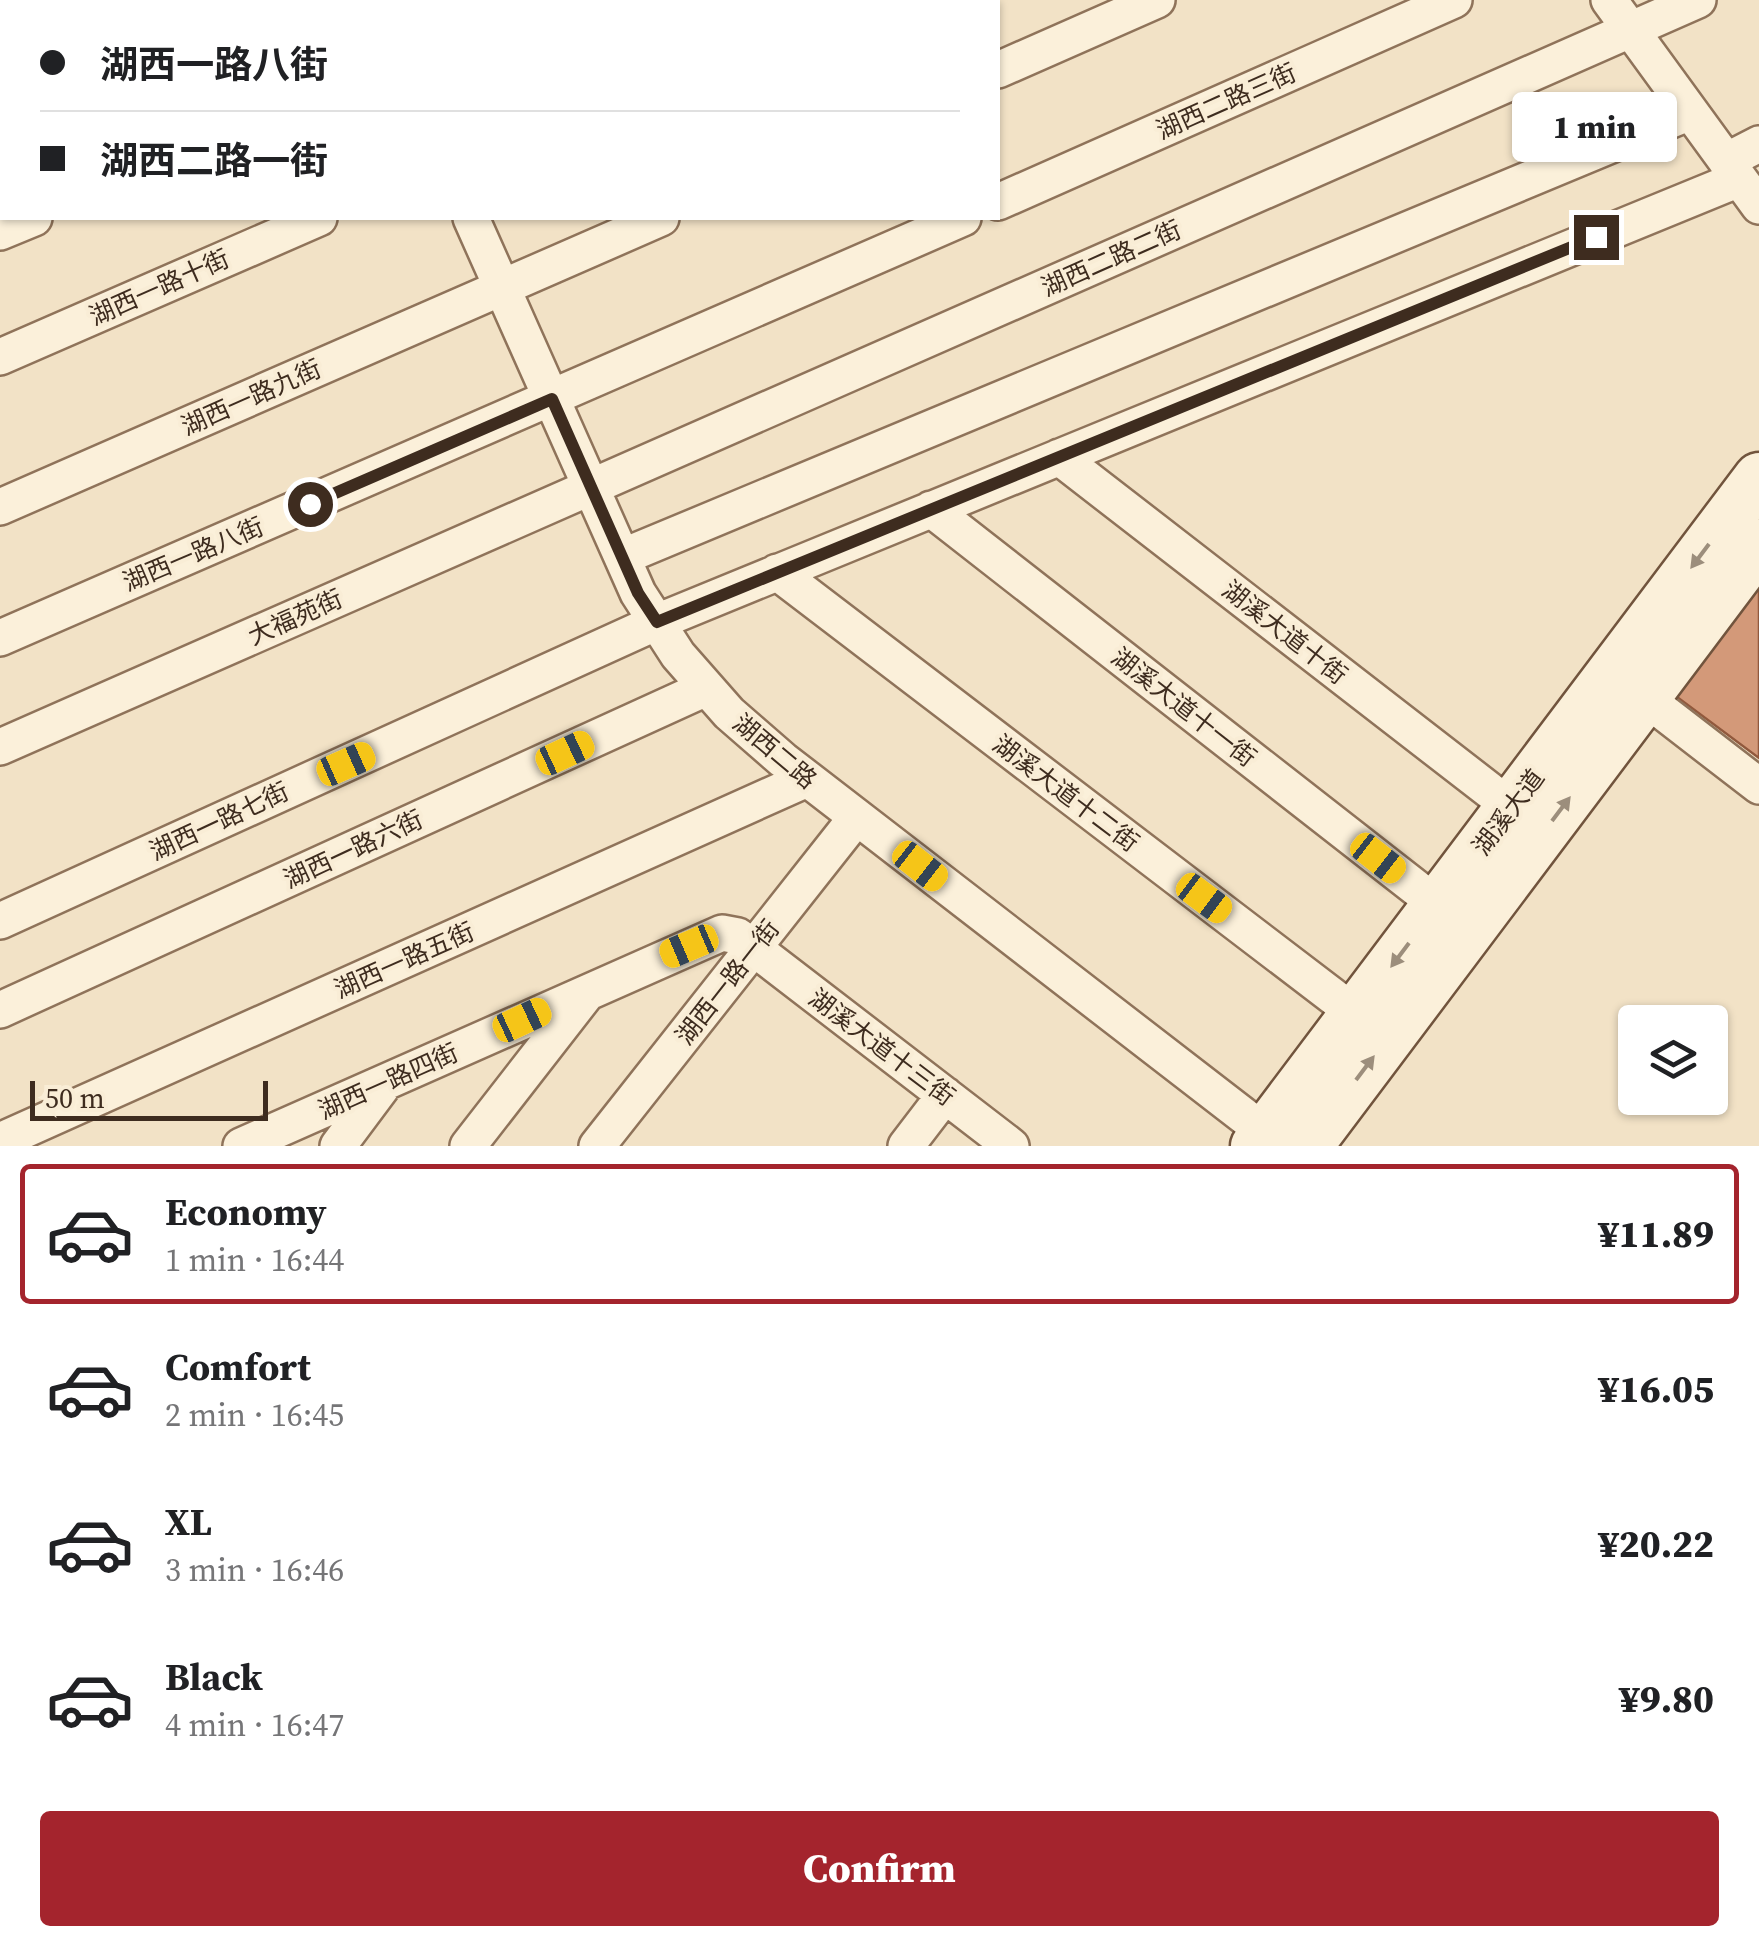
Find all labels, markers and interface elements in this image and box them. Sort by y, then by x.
text: 湖西一路八街 [100,39,328,91]
street label: 湖西二路三街 [1151,55,1301,147]
callout: 1 min [1514,92,1678,162]
text: 1 min [1553,105,1636,149]
text: 湖西二路一街 [100,135,328,187]
street label: 湖西二路二街 [1036,212,1186,304]
route end [1574,215,1619,260]
street label: 湖西一路十街 [84,241,234,333]
street label: 湖西一路九街 [176,351,326,443]
route start [288,482,333,527]
street label: 湖西一路八街 [117,509,269,599]
one-way arrow [1691,543,1711,569]
street label: 湖溪大道十街 [1215,572,1355,692]
street label: 大福苑街 [242,581,348,653]
street label: 湖溪大道十一街 [1105,640,1263,774]
street label: 湖西二路 [726,706,824,796]
car [531,727,599,779]
street label: 湖溪大道十二街 [986,727,1146,859]
car [312,738,380,790]
street label: 湖溪大道 [1464,762,1552,862]
street label: 湖西一路七街 [144,774,294,868]
one-way arrow [1551,796,1571,822]
street label: 湖西一路六街 [278,802,428,896]
car [1345,828,1411,888]
car [887,836,953,896]
car [1171,868,1237,928]
street label: 湖西一路一街 [667,912,787,1052]
street label: 湖西一路五街 [329,914,479,1006]
car [656,920,722,972]
one-way arrow [1390,942,1410,968]
street label: 湖溪大道十三街 [802,981,962,1113]
car [488,994,556,1046]
map controls [1618,1005,1728,1115]
button: layers [1618,1005,1728,1115]
street label: 湖西一路四街 [313,1035,463,1127]
one-way arrow [1355,1055,1375,1081]
scale bar [30,1076,268,1120]
text: 50 m [45,1079,105,1117]
text: Economy [165,1186,327,1238]
icon: car [45,1189,135,1279]
text: ¥11.89 [1598,1208,1714,1260]
text: 1 min · 16:44 [165,1238,344,1282]
text: Comfort [165,1341,311,1393]
icon: car [45,1344,135,1434]
text: ¥16.05 [1598,1363,1714,1415]
text: 2 min · 16:45 [165,1393,344,1437]
text: XL [165,1496,212,1548]
icon: car [45,1499,135,1589]
text: ¥20.22 [1598,1518,1714,1570]
text: 3 min · 16:46 [165,1548,344,1592]
text: Black [165,1651,263,1703]
icon: car [45,1654,135,1744]
text: ¥9.80 [1619,1673,1714,1725]
text: 4 min · 16:47 [165,1703,344,1747]
button: Confirm [40,1811,1719,1926]

